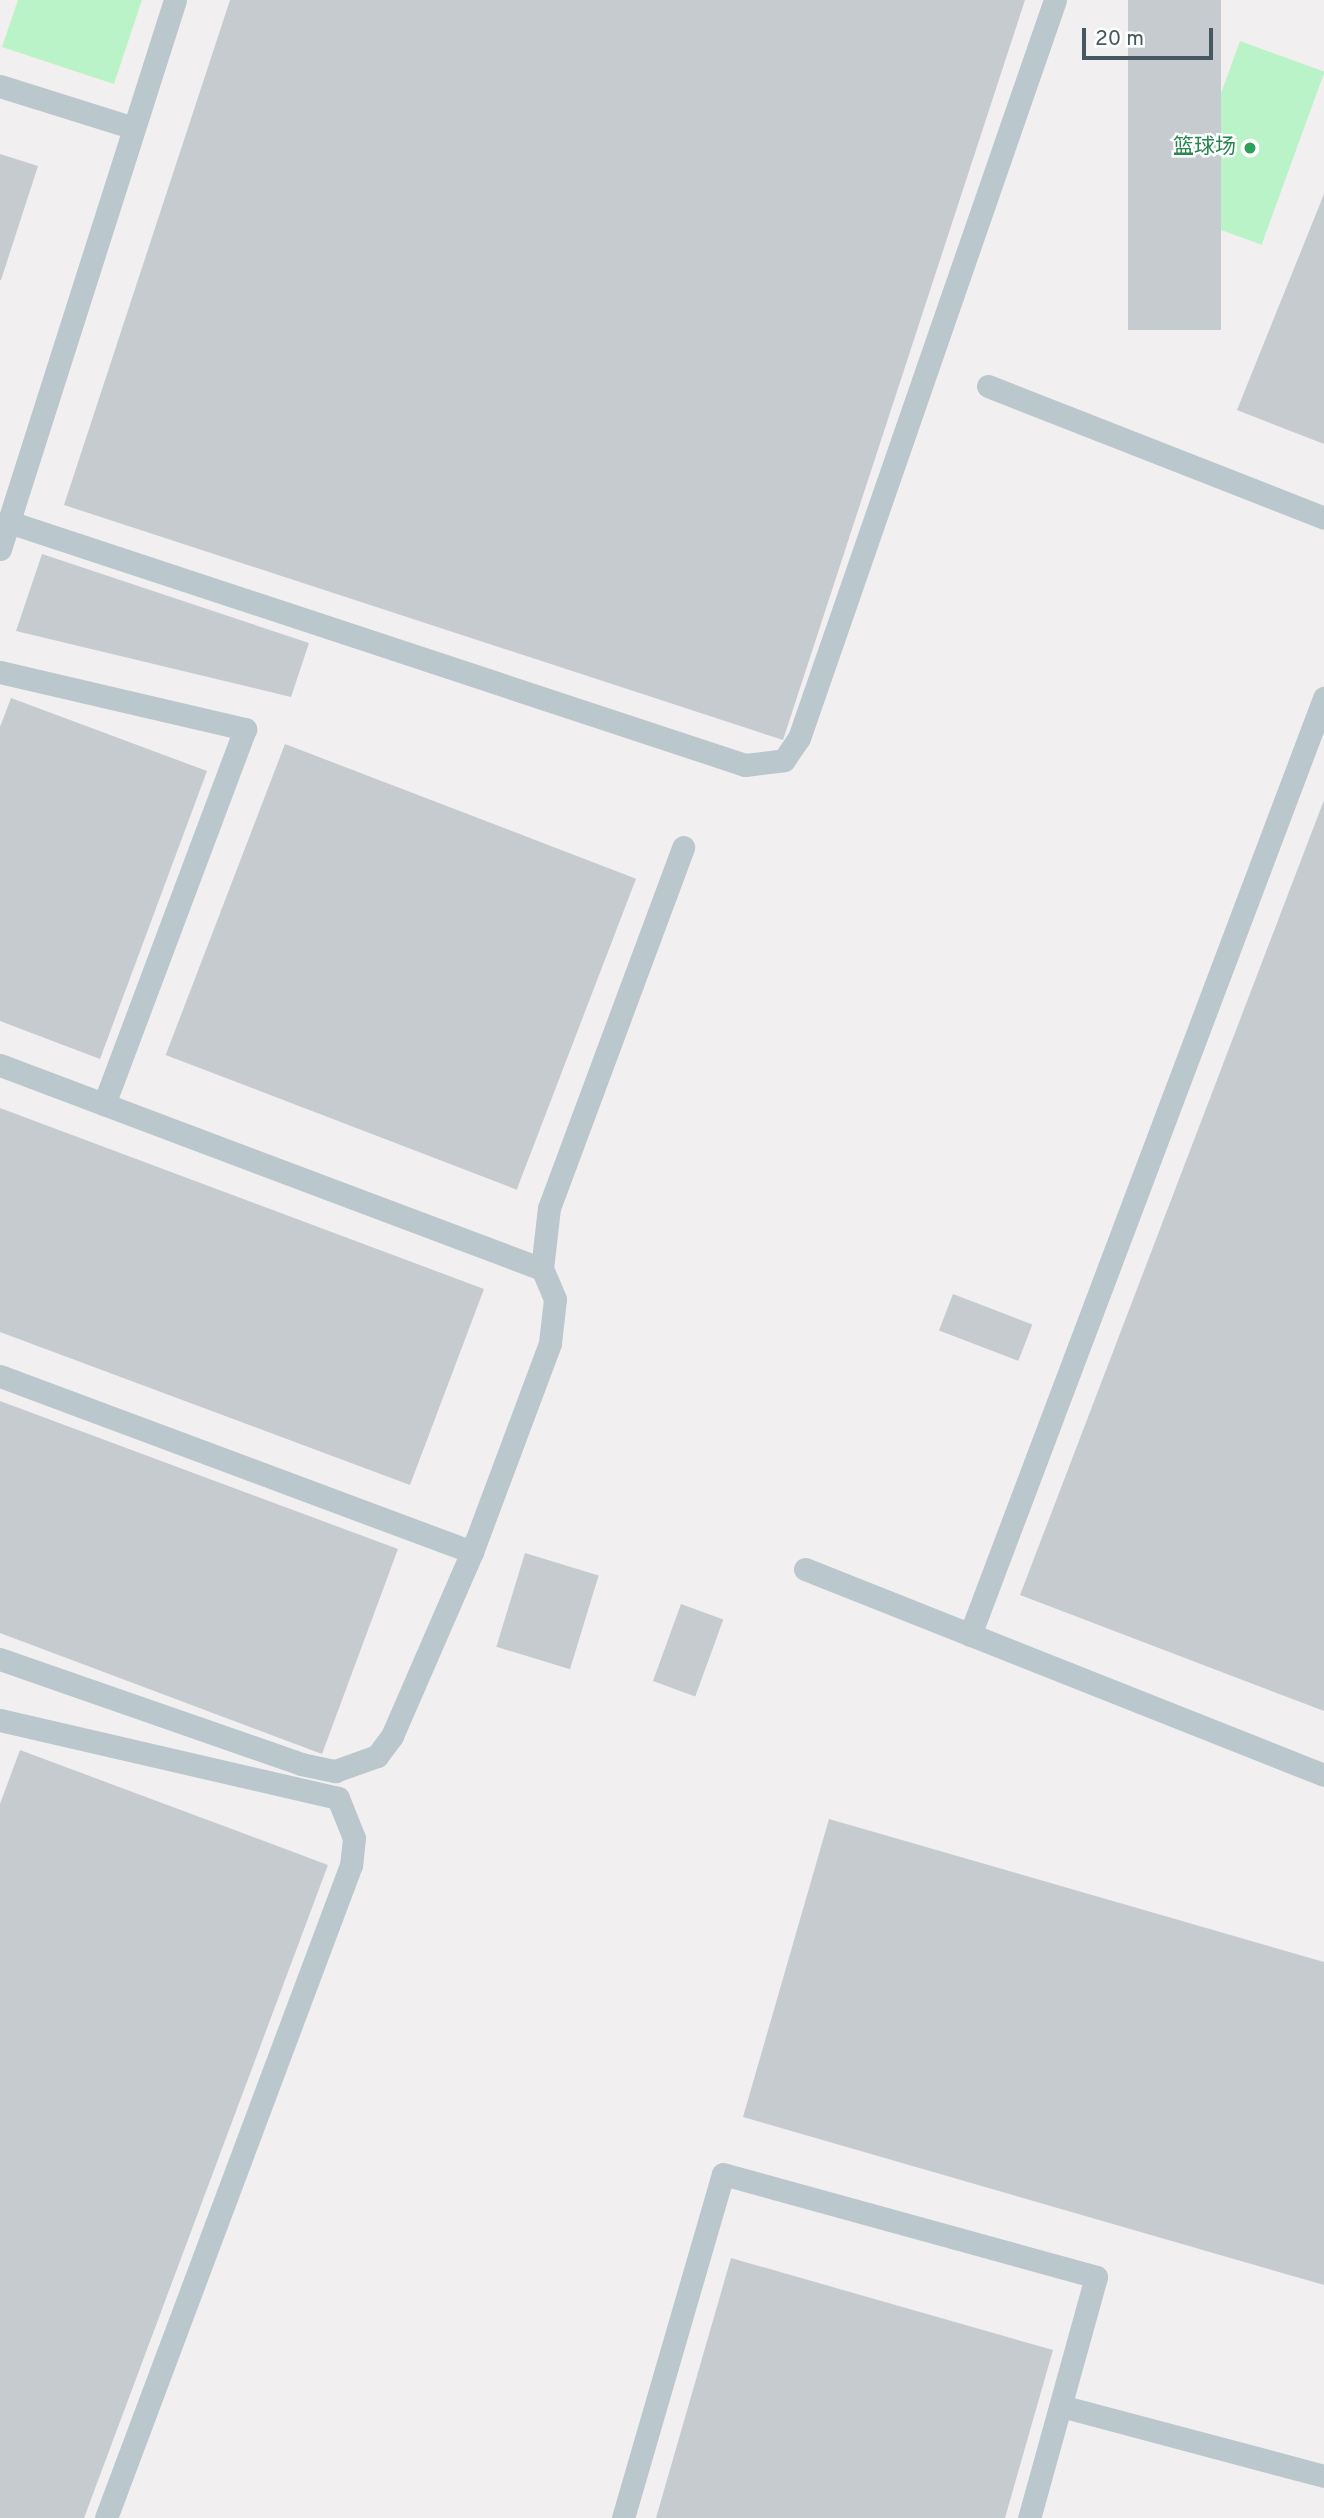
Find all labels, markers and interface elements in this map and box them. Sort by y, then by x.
scale bar [1086,14,1217,58]
text: 20 m [1095,26,1144,53]
place label: 篮球场 [1173,135,1236,161]
marker: 篮球场 [1242,140,1258,156]

